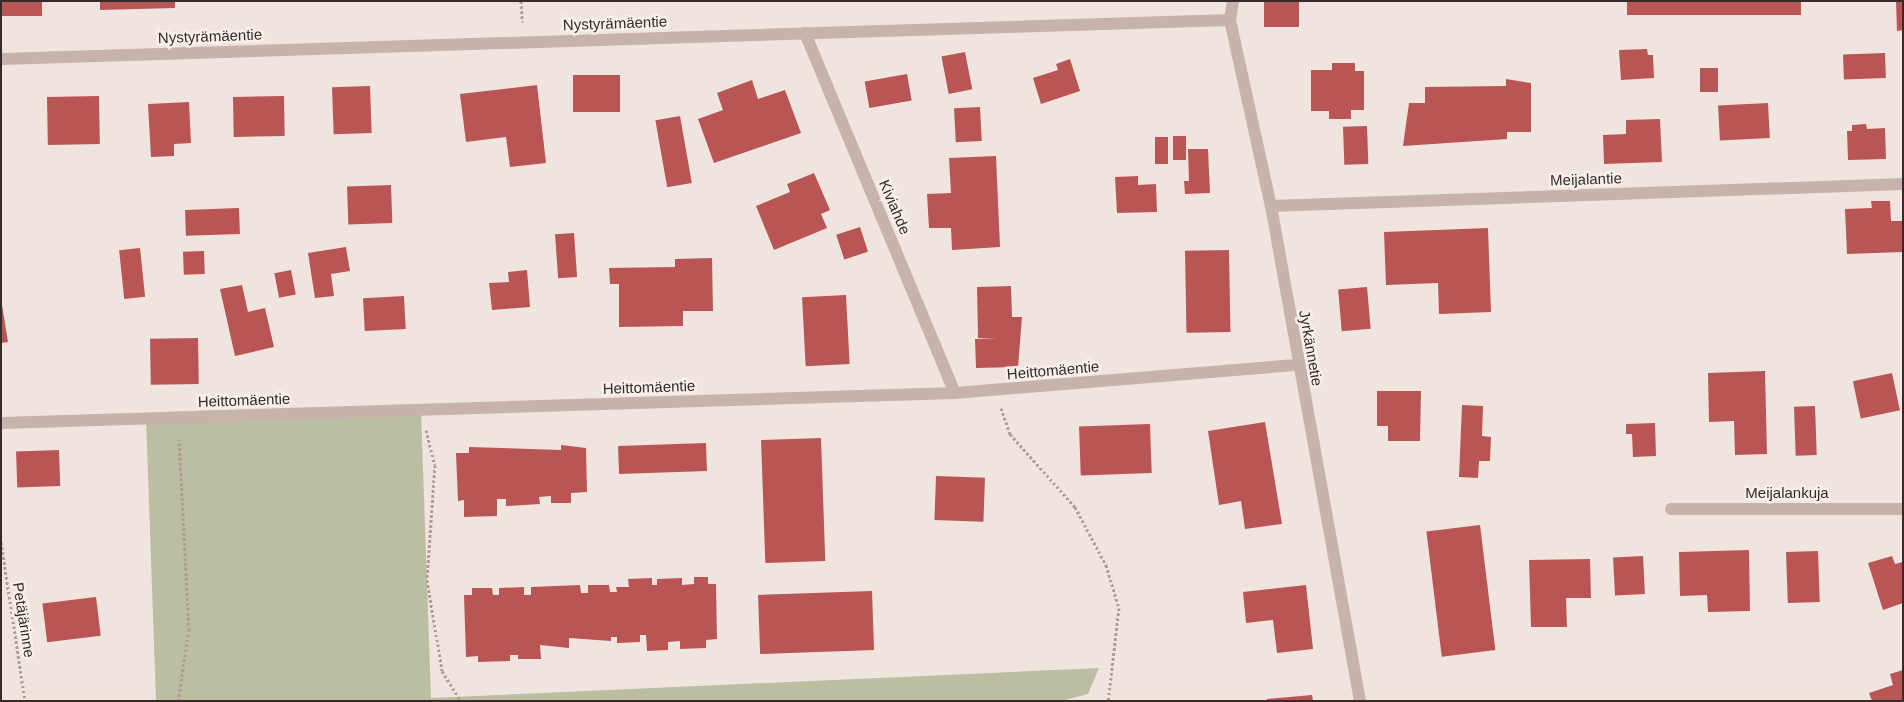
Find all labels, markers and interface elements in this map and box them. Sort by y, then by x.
street label: Nystyrämäentie [563,12,667,34]
street label: Nystyrämäentie [158,25,262,47]
street label: Meijalantie [1550,169,1622,189]
street label: Kiviahde [875,177,915,237]
street label: Jyrkännetie [1295,309,1327,387]
street label: Heittomäentie [1006,357,1100,383]
street label: Heittomäentie [602,376,696,398]
street label: Heittomäentie [197,389,291,411]
street label: Meijalankuja [1745,484,1829,502]
street label: Petäjärinne [9,581,39,659]

